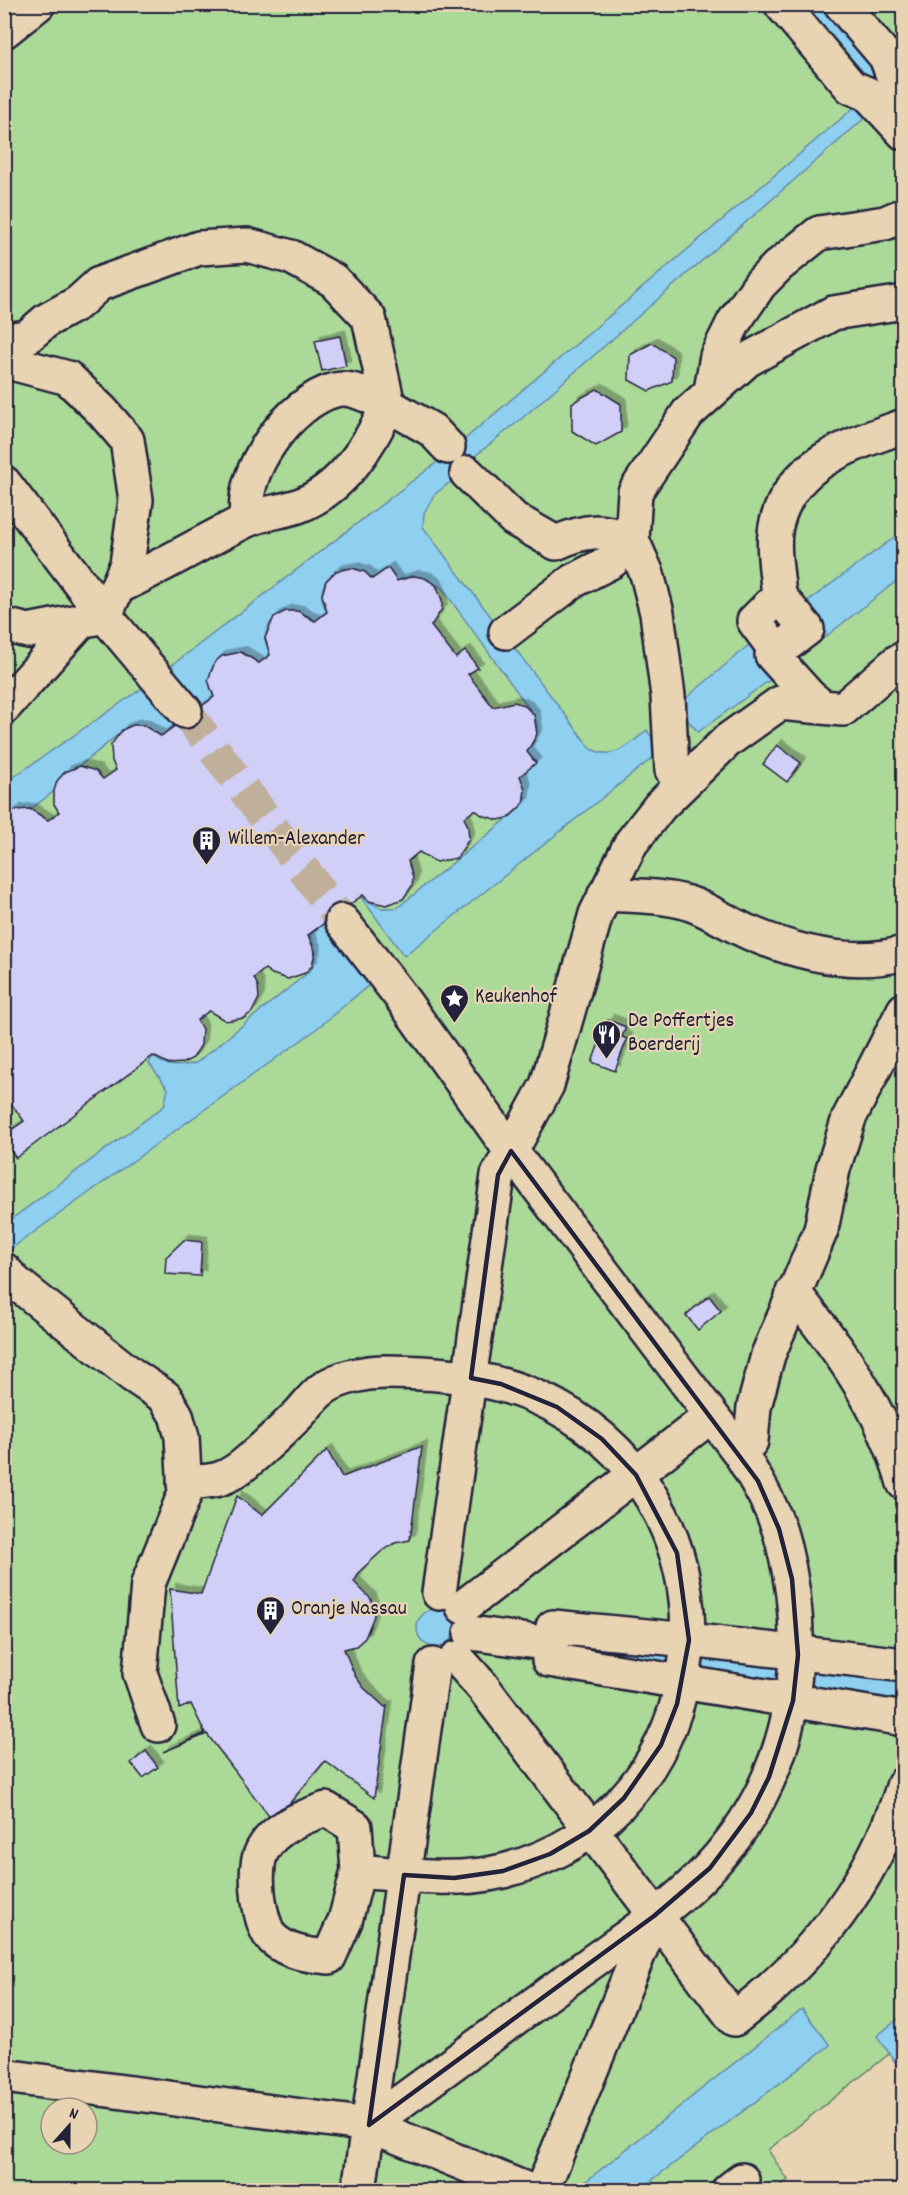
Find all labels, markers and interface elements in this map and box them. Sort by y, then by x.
building icon: Willem-Alexander [191,824,223,866]
place label: Willem-Alexander [228,825,365,855]
place icon: Keukenhof [438,982,470,1024]
place label: Keukenhof [475,983,558,1013]
place label: De Poffertjes Boerderij [628,1007,734,1061]
restaurant icon: De Poffertjes Boerderij [591,1018,623,1060]
building icon: Oranje Nassau [254,1594,286,1636]
place label: Oranje Nassau [291,1595,407,1625]
north arrow [39,2096,99,2156]
text: N [66,2102,81,2127]

